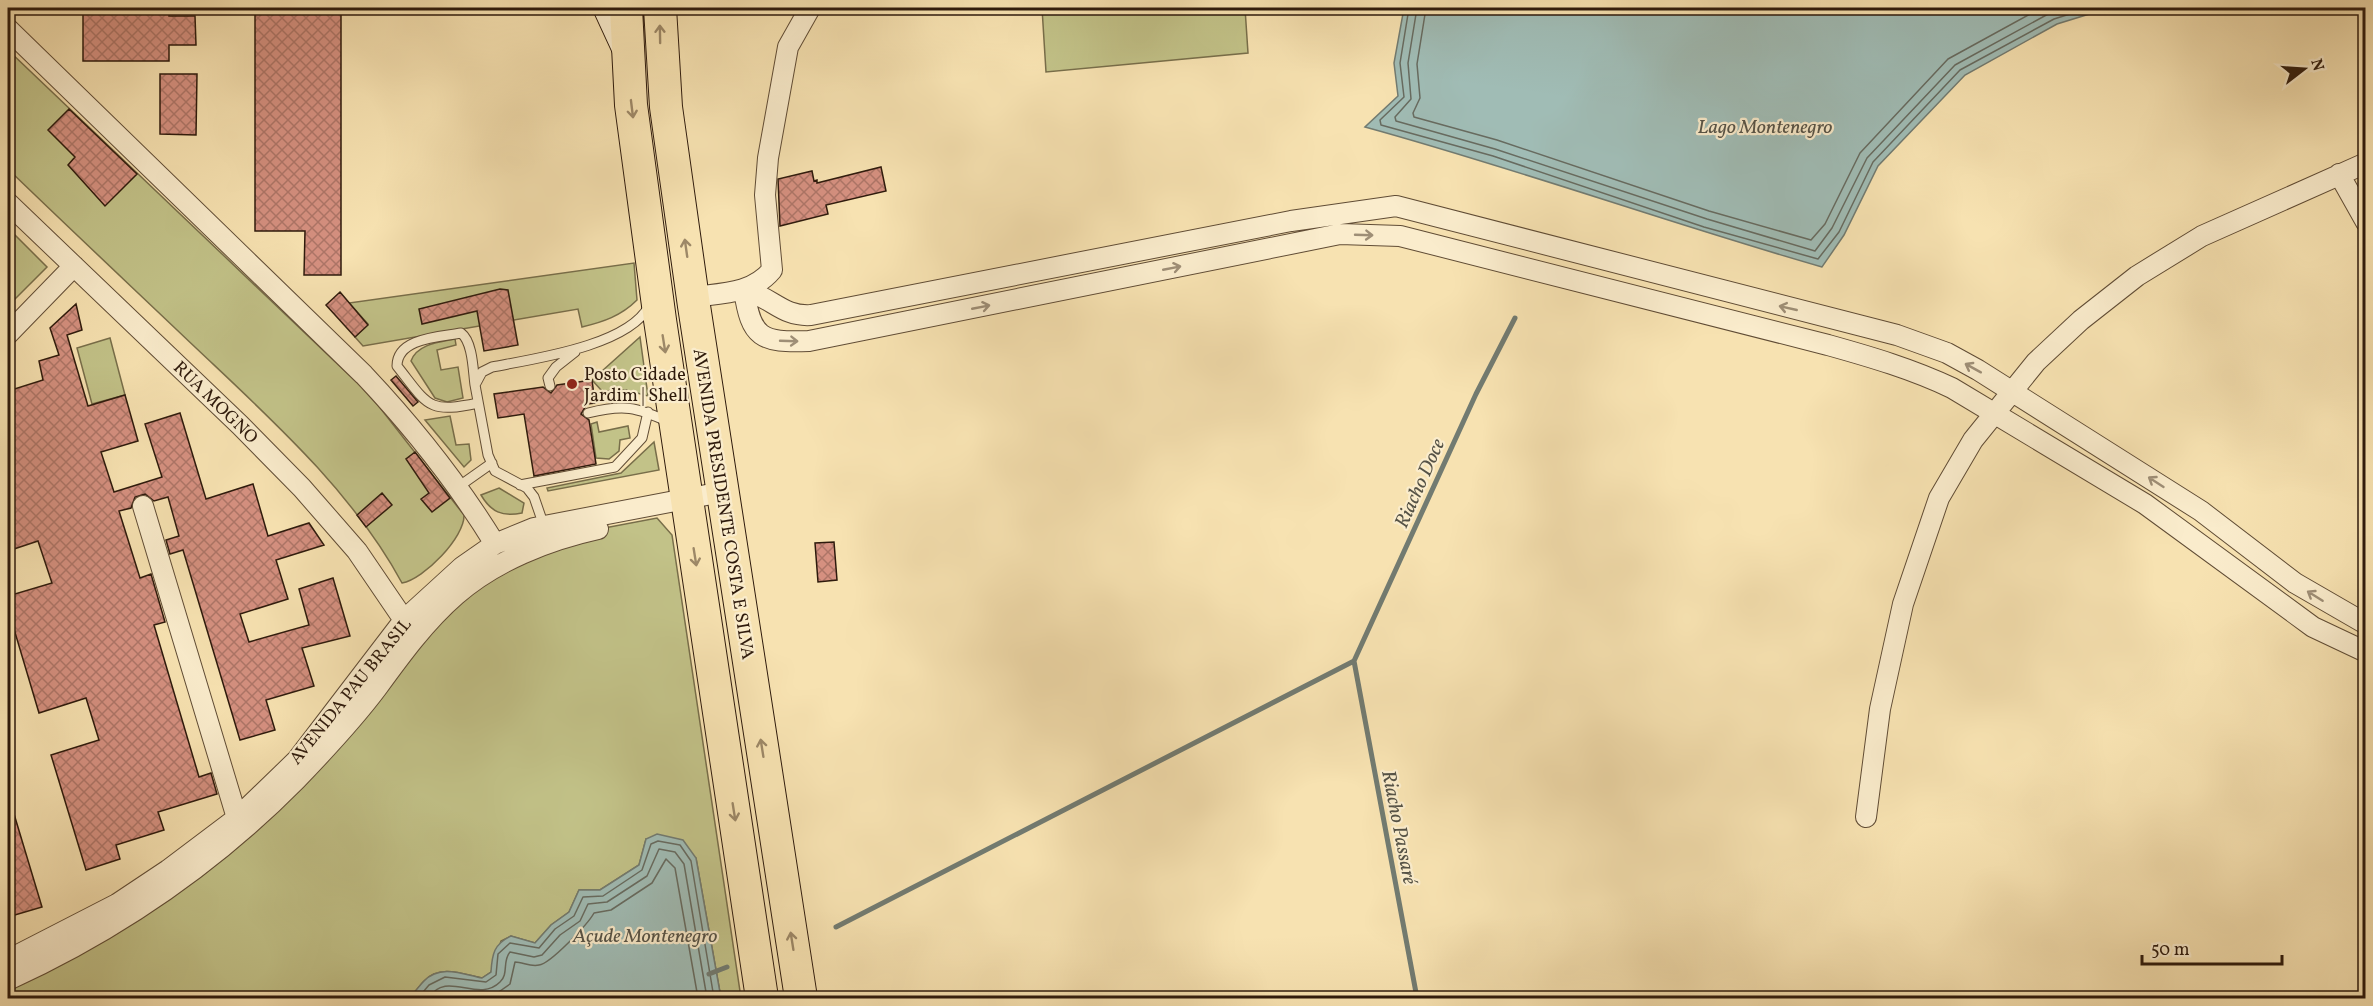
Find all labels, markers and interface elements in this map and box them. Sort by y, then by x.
one-way arrow [654,24,666,44]
north arrow [2274,39,2334,99]
text: N [2304,56,2329,74]
one-way arrow [627,99,638,119]
water label: Lago Montenegro [1698,114,1832,142]
one-way arrow [1353,229,1373,241]
one-way arrow [680,239,691,258]
one-way arrow [1162,262,1181,273]
one-way arrow [971,301,990,312]
one-way arrow [1779,301,1798,313]
one-way arrow [658,334,669,354]
one-way arrow [779,336,799,347]
street label: AVENIDA PRESIDENTE COSTA E SILVA [686,347,760,662]
street label: RUA MOGNO [167,356,263,450]
one-way arrow [1965,362,1982,374]
place label: Posto Cidade Jardim | Shell [584,363,688,409]
marker: Posto Cidade Jardim | Shell [565,377,579,391]
water label: Riacho Doce [1389,434,1453,533]
one-way arrow [2148,476,2165,488]
one-way arrow [690,547,701,567]
one-way arrow [2306,589,2323,602]
street label: AVENIDA PAU BRASIL [284,613,418,770]
one-way arrow [757,739,768,758]
water label: Riacho Passaré [1373,768,1423,888]
one-way arrow [729,802,740,822]
water label: Açude Montenegro [572,923,717,951]
scale bar [2142,928,2282,966]
one-way arrow [786,931,797,951]
text: 50 m [2151,938,2190,963]

